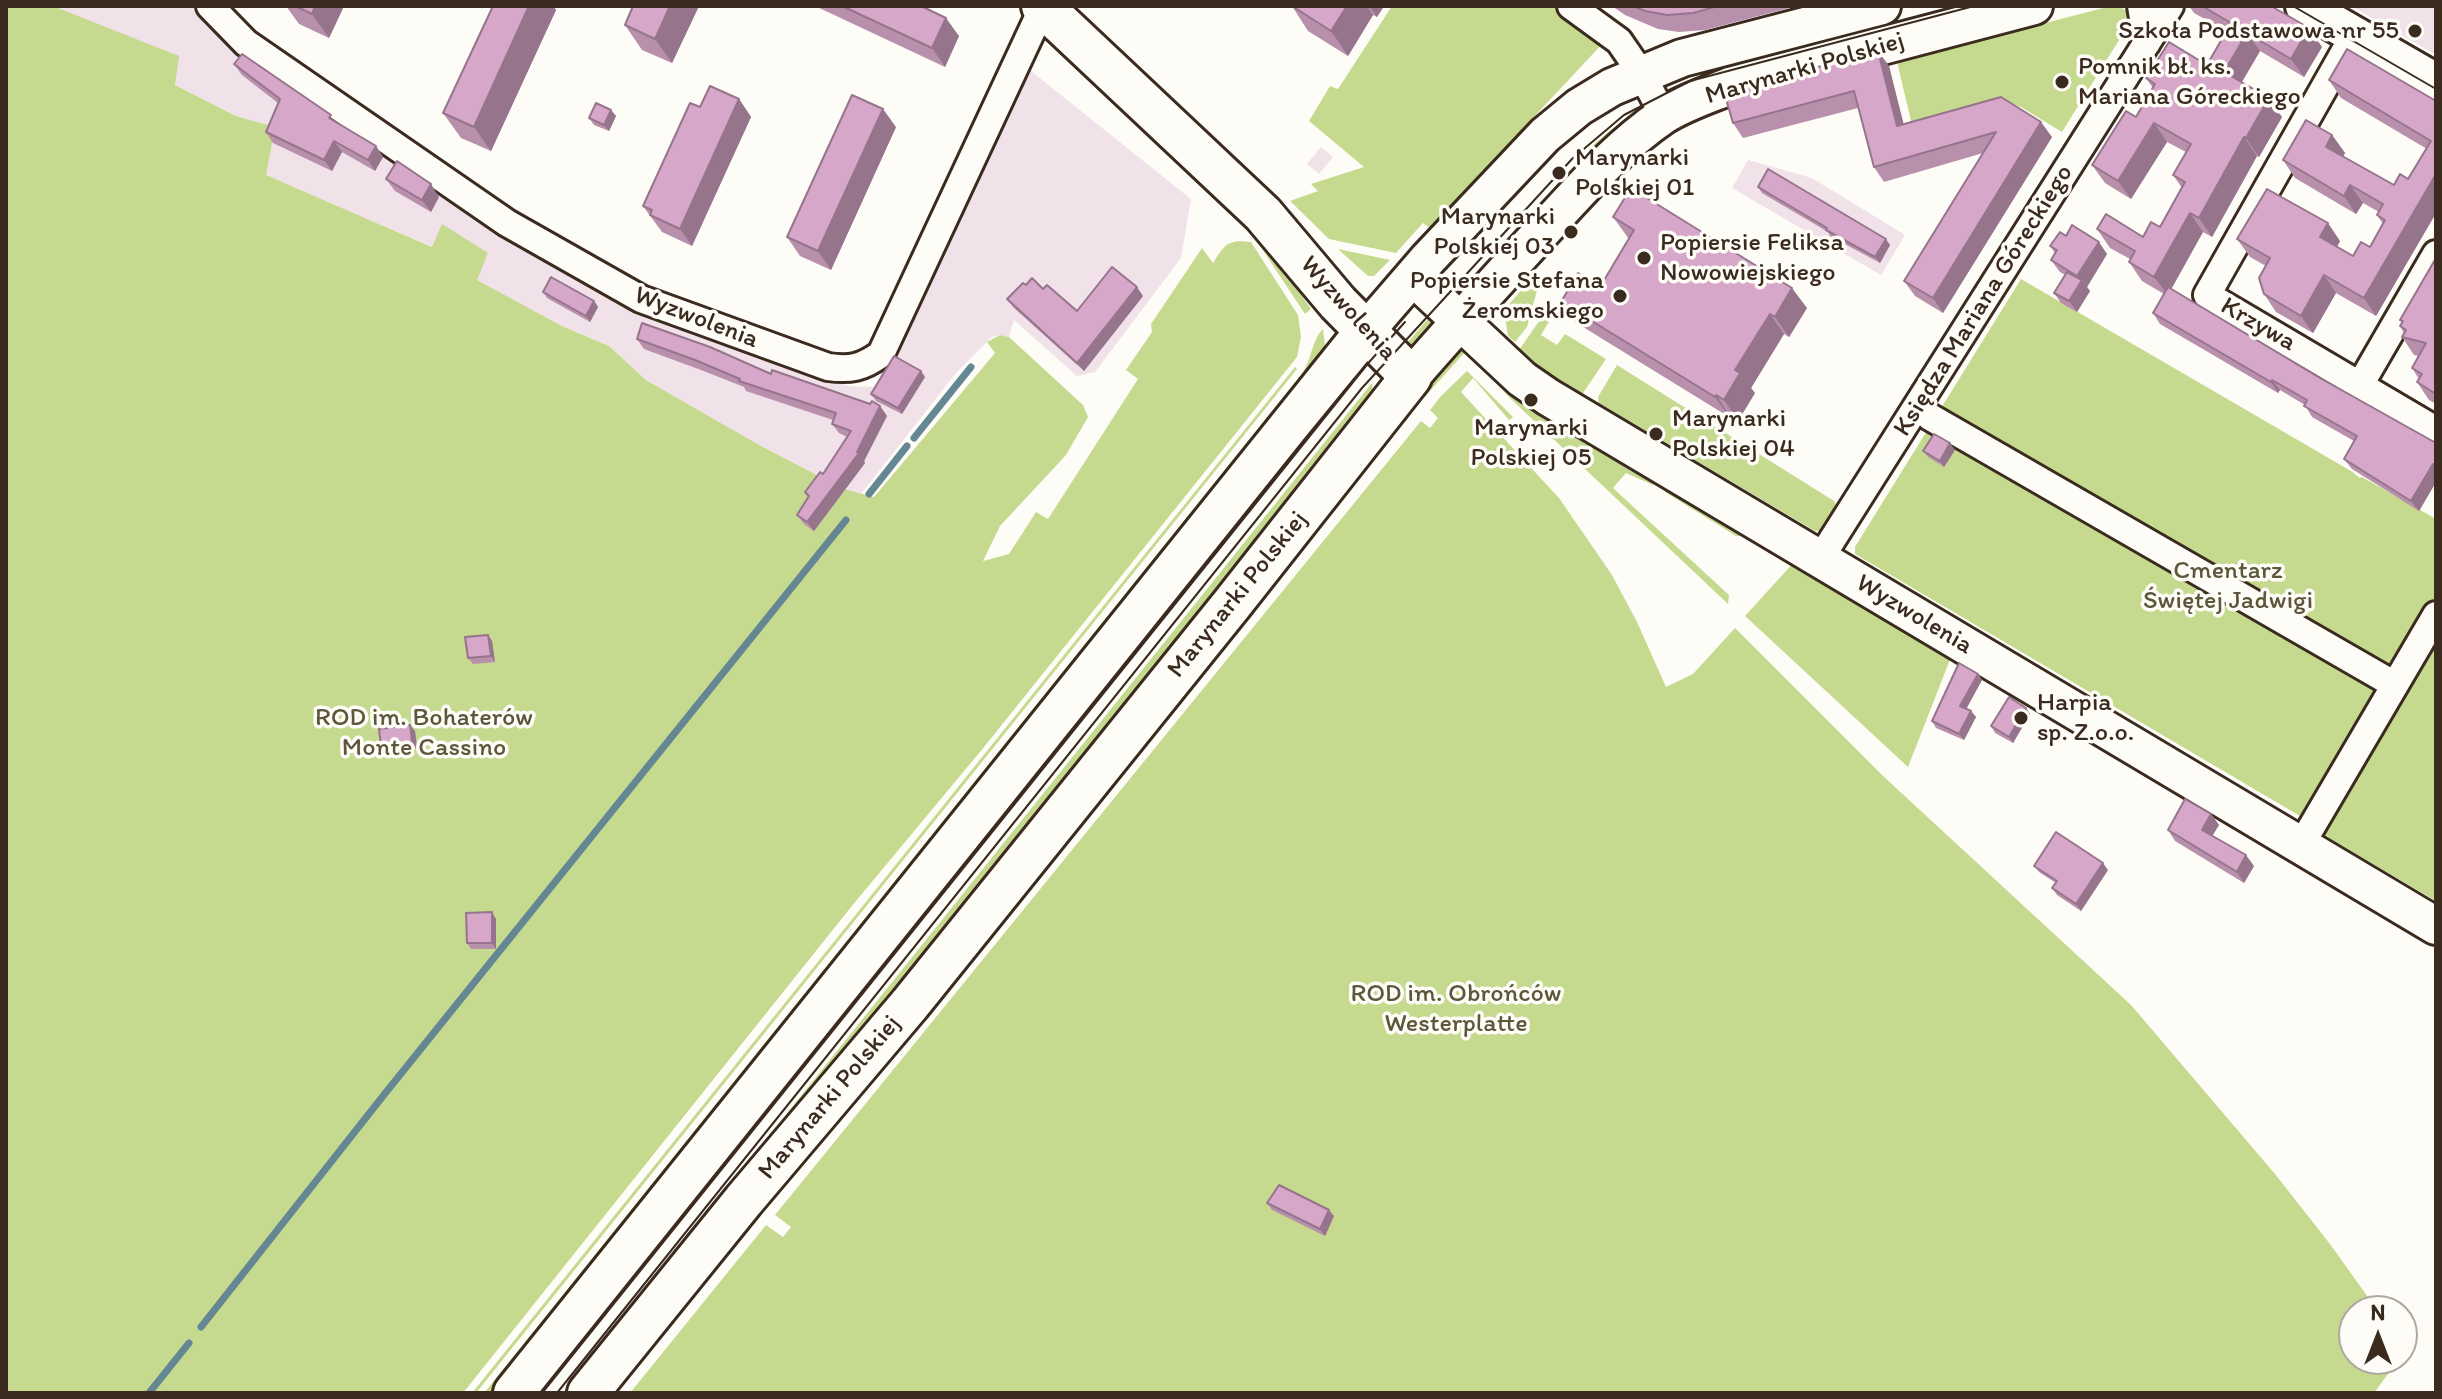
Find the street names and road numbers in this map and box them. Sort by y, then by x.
street label: Marynarki Polskiej [1702,26,1908,112]
street label: Księdza Mariana Góreckiego [1887,159,2081,443]
street label: Wyzwolenia [1293,250,1403,368]
street label: Wyzwolenia [629,280,763,356]
street label: Krzywa [2215,291,2301,359]
street label: Marynarki Polskiej [1161,505,1315,685]
street label: Wyzwolenia [1850,568,1978,662]
street label: Marynarki Polskiej [752,1009,908,1187]

